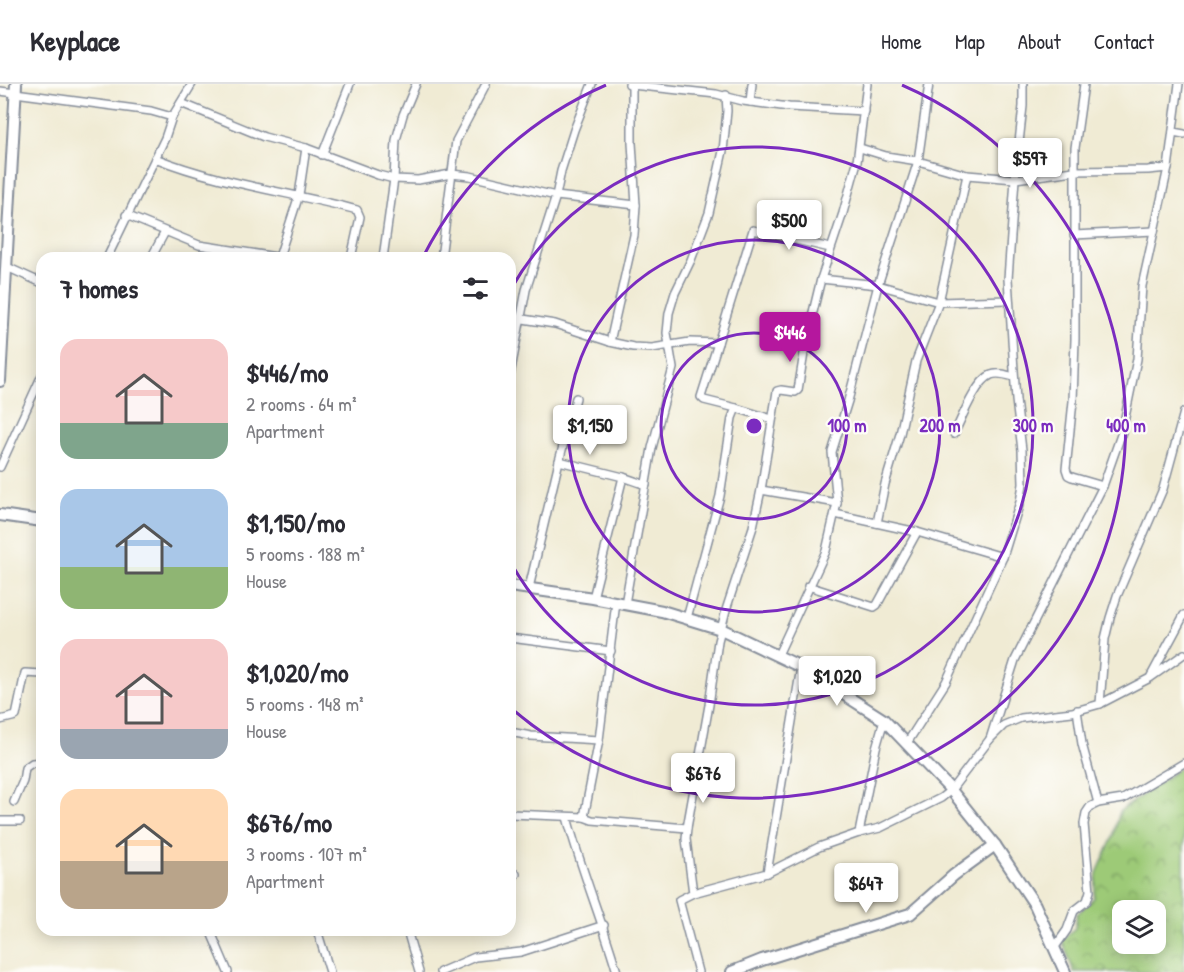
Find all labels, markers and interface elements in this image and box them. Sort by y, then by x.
text: Keyplace [30,22,120,60]
text: Home [881,27,922,56]
text: Map [955,27,985,56]
text: About [1018,27,1061,56]
text: Contact [1094,27,1154,56]
pin: $597 [994,138,1066,189]
text: $597 [1012,144,1048,171]
pin: $500 [753,200,825,251]
text: $500 [771,206,807,233]
text: 7 homes [60,271,138,306]
icon: filters [459,272,492,305]
pin: $446 [754,312,826,363]
text: $446 [773,318,807,345]
text: $446/mo [246,355,328,390]
icon: home [108,363,180,435]
text: 2 rooms · 64 m² [246,390,357,417]
pin: $1,150 [541,405,639,456]
text: $1,150 [567,411,613,438]
text: 100 m [827,413,867,438]
text: 200 m [920,413,960,438]
text: 300 m [1013,413,1053,438]
text: 400 m [1106,413,1146,438]
centre of rings [744,416,764,436]
text: Apartment [246,417,324,444]
text: $1,150/mo [246,505,345,540]
icon: home [108,513,180,585]
text: 5 rooms · 188 m² [246,540,365,567]
text: House [246,567,287,594]
text: $1,020/mo [246,655,349,690]
pin: $1,020 [788,656,886,707]
text: $1,020 [813,662,861,689]
icon: home [108,663,180,735]
text: 5 rooms · 148 m² [246,690,364,717]
text: House [246,717,287,744]
pin: $676 [667,753,739,804]
text: $676 [685,759,721,786]
text: $676/mo [246,805,332,840]
icon: home [108,813,180,885]
text: 3 rooms · 107 m² [246,840,367,867]
pin: $647 [830,863,902,914]
text: Apartment [246,867,324,894]
text: $647 [848,869,884,896]
map controls [1112,900,1166,954]
button: layers [1112,900,1166,954]

